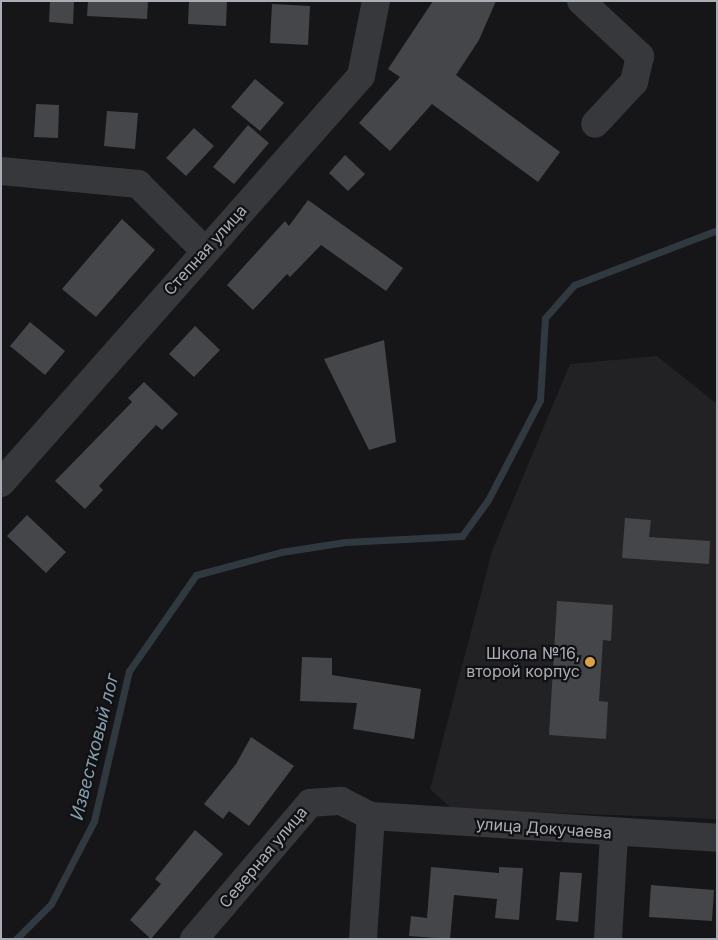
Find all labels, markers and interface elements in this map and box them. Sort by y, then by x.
street label: Степная улица [159,201,251,299]
place label: Школа №16, второй корпус [466,643,580,681]
marker: Школа №16, второй корпус [584,656,596,668]
water label: Известковый лог [66,671,124,823]
street label: Северная улица [215,802,311,912]
street label: улица Докучаева [476,814,612,842]

